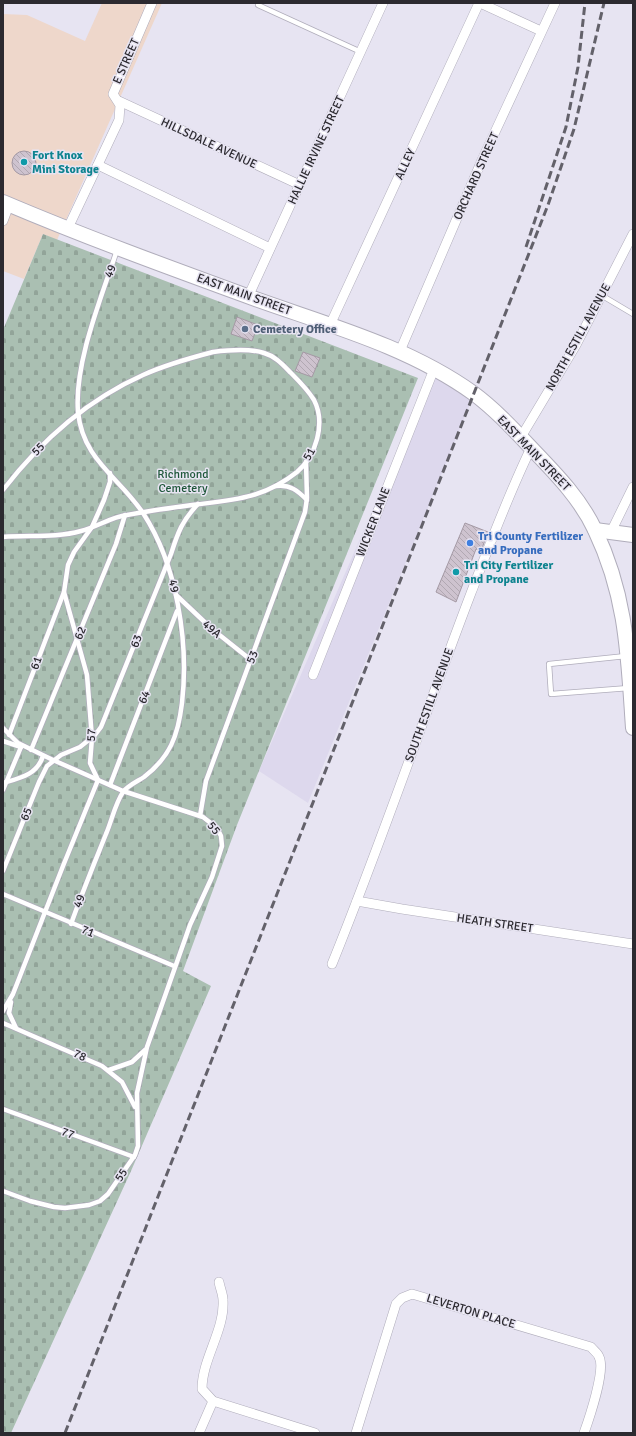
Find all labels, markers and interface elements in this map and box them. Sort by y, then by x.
street label: E STREET [110,36,143,86]
street label: HALLIE IRVINE STREET [285,93,348,207]
street label: HILLSDALE AVENUE [158,115,259,172]
street label: ORCHARD STREET [450,130,502,222]
street label: ALLEY [392,146,419,182]
place label: Fort Knox Mini Storage [32,148,99,177]
marker: Fort Knox Mini Storage [19,157,29,167]
street label: 49 [101,262,120,280]
street label: EAST MAIN STREET [195,270,293,319]
street label: NORTH ESTILL AVENUE [543,281,614,394]
place label: Cemetery Office [253,322,337,337]
marker: Cemetery Office [240,324,250,334]
street label: EAST MAIN STREET [494,412,574,494]
street label: 55 [28,439,48,459]
street label: 51 [300,445,319,464]
park label: Richmond Cemetery [157,467,209,496]
street label: WICKER LANE [353,485,394,559]
place label: Tri County Fertilizer and Propane [478,529,583,558]
marker: Tri County Fertilizer and Propane [465,538,475,548]
place label: Tri City Fertilizer and Propane [464,558,554,587]
marker: Tri City Fertilizer and Propane [451,567,461,577]
street label: 49 [165,578,182,594]
street label: 49A [199,617,225,642]
street label: 62 [71,624,90,642]
street label: 63 [127,632,146,650]
street label: SOUTH ESTILL AVENUE [402,646,457,764]
street label: 53 [243,648,262,666]
street label: 61 [27,655,46,672]
street label: 64 [135,688,154,706]
street label: 57 [84,728,99,742]
street label: 65 [17,805,36,823]
street label: 55 [204,819,224,838]
street label: 49 [70,893,89,910]
street label: HEATH STREET [456,911,534,936]
street label: 71 [79,922,97,941]
street label: 78 [71,1046,89,1065]
street label: 77 [59,1124,76,1143]
street label: 55 [112,1166,131,1185]
street label: LEVERTON PLACE [425,1291,517,1332]

